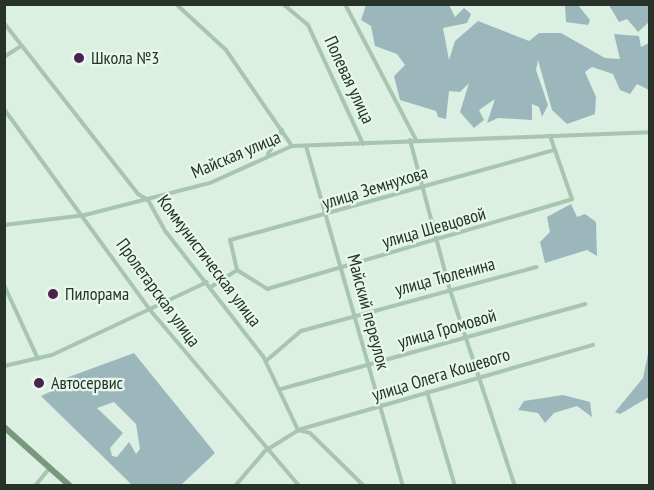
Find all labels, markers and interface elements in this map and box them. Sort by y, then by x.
street label: Полевая улица [319,33,379,127]
place label: Школа №3 [91,47,159,69]
marker: Школа №3 [72,51,86,65]
street label: Майская улица [188,127,284,183]
street label: улица Земнухова [320,162,430,214]
street label: Коммунистическая улица [152,191,266,331]
street label: улица Шевцовой [380,203,488,253]
street label: Пролетарская улица [111,235,205,351]
street label: Майский переулок [342,252,394,372]
street label: улица Тюленина [392,253,498,301]
place label: Пилорама [65,283,129,305]
marker: Пилорама [46,287,60,301]
street label: улица Громовой [395,305,499,353]
street label: улица Олега Кошевого [369,344,513,406]
place label: Автосервис [51,372,123,394]
marker: Автосервис [32,376,46,390]

